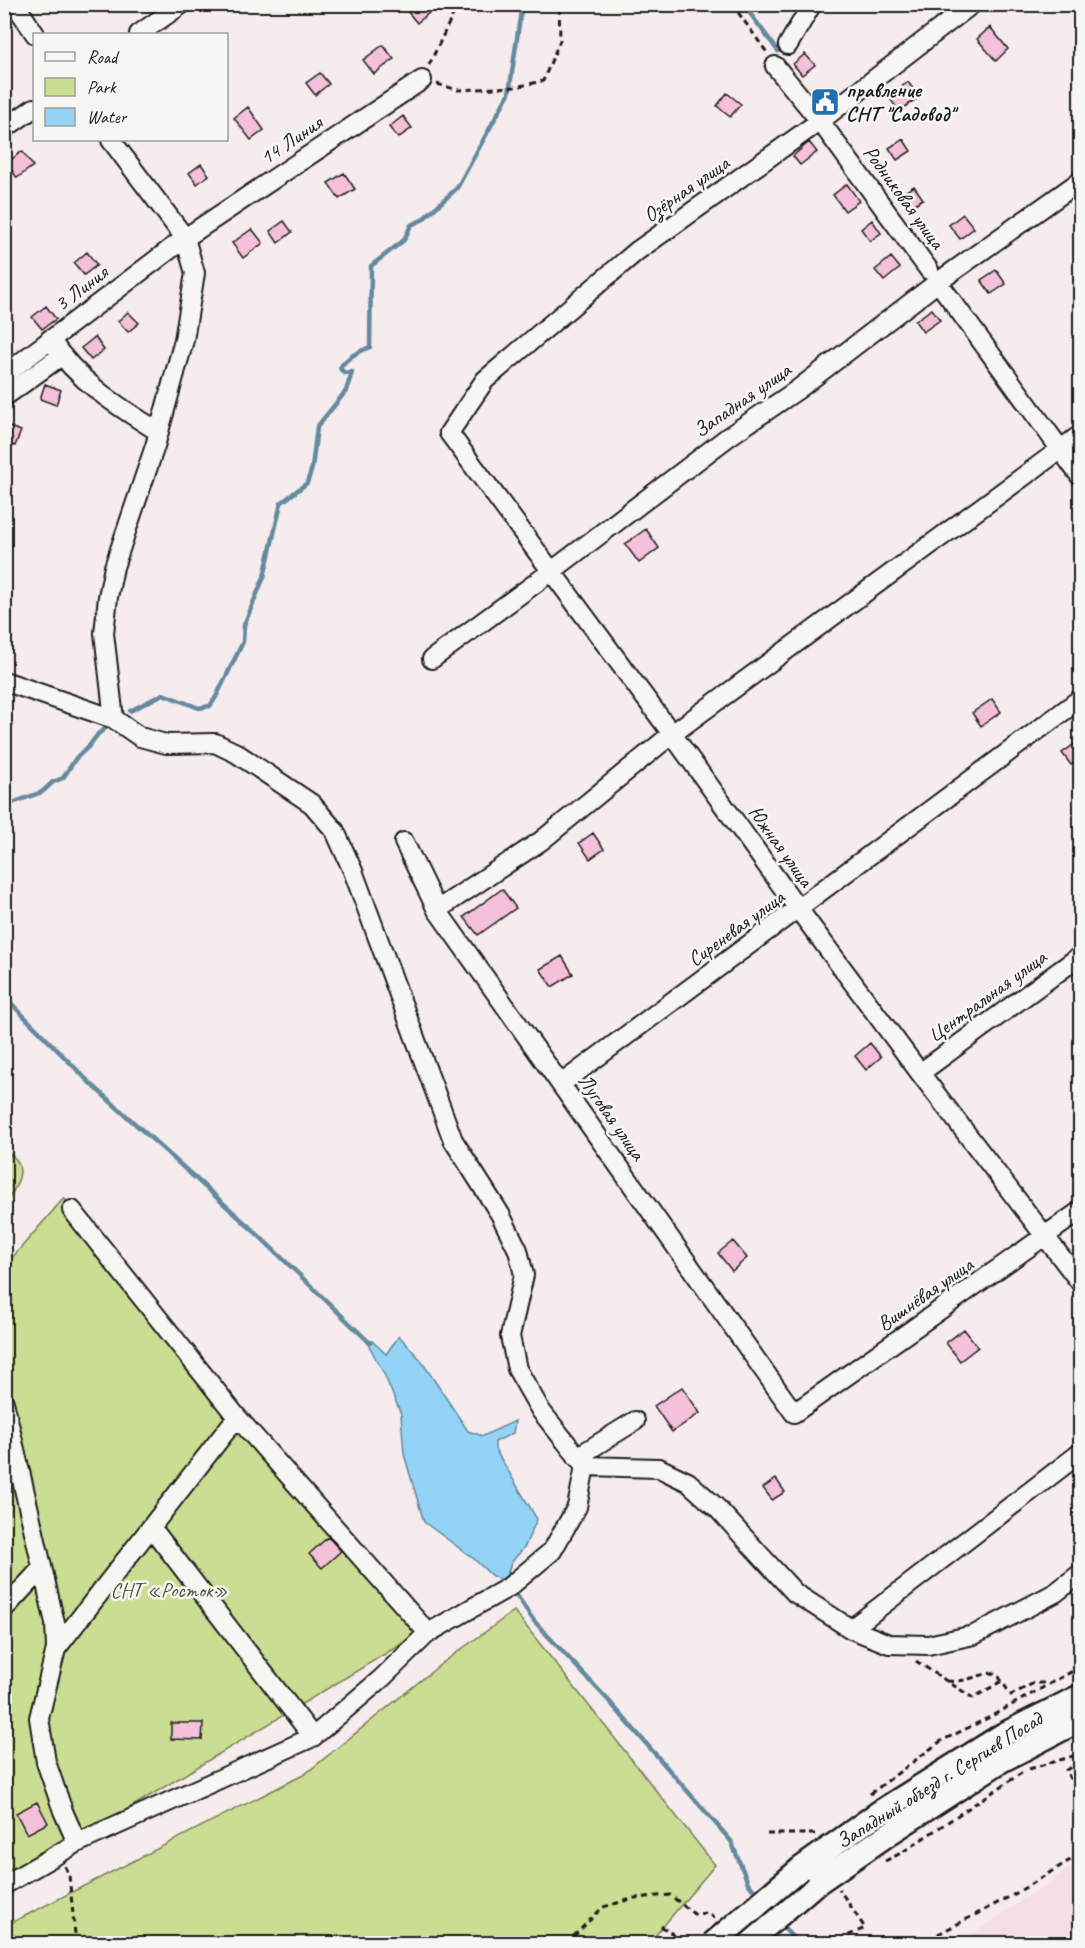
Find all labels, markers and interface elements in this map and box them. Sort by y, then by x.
legend [33,33,228,141]
text: Road [87,46,120,68]
text: Park [87,76,117,98]
place label: правление СНТ "Садовод" [846,77,959,127]
public building icon: правление СНТ "Садовод" [809,86,841,118]
text: Water [87,106,128,128]
street label: 14 Линия [255,109,329,170]
street label: Родниковая улица [858,140,951,255]
street label: Озёрная улица [638,149,736,229]
street label: 3 Линия [49,258,114,316]
street label: Западная улица [688,356,797,443]
street label: Южная улица [743,800,820,893]
street label: Сиреневая улица [683,883,791,972]
street label: Центральная улица [922,943,1053,1048]
street label: Луговая улица [573,1069,652,1167]
street label: Вишнёвая улица [872,1251,979,1337]
park label: СНТ «Росток» [110,1577,228,1603]
street label: Западный объезд г. Сергиев Посад [831,1705,1049,1855]

